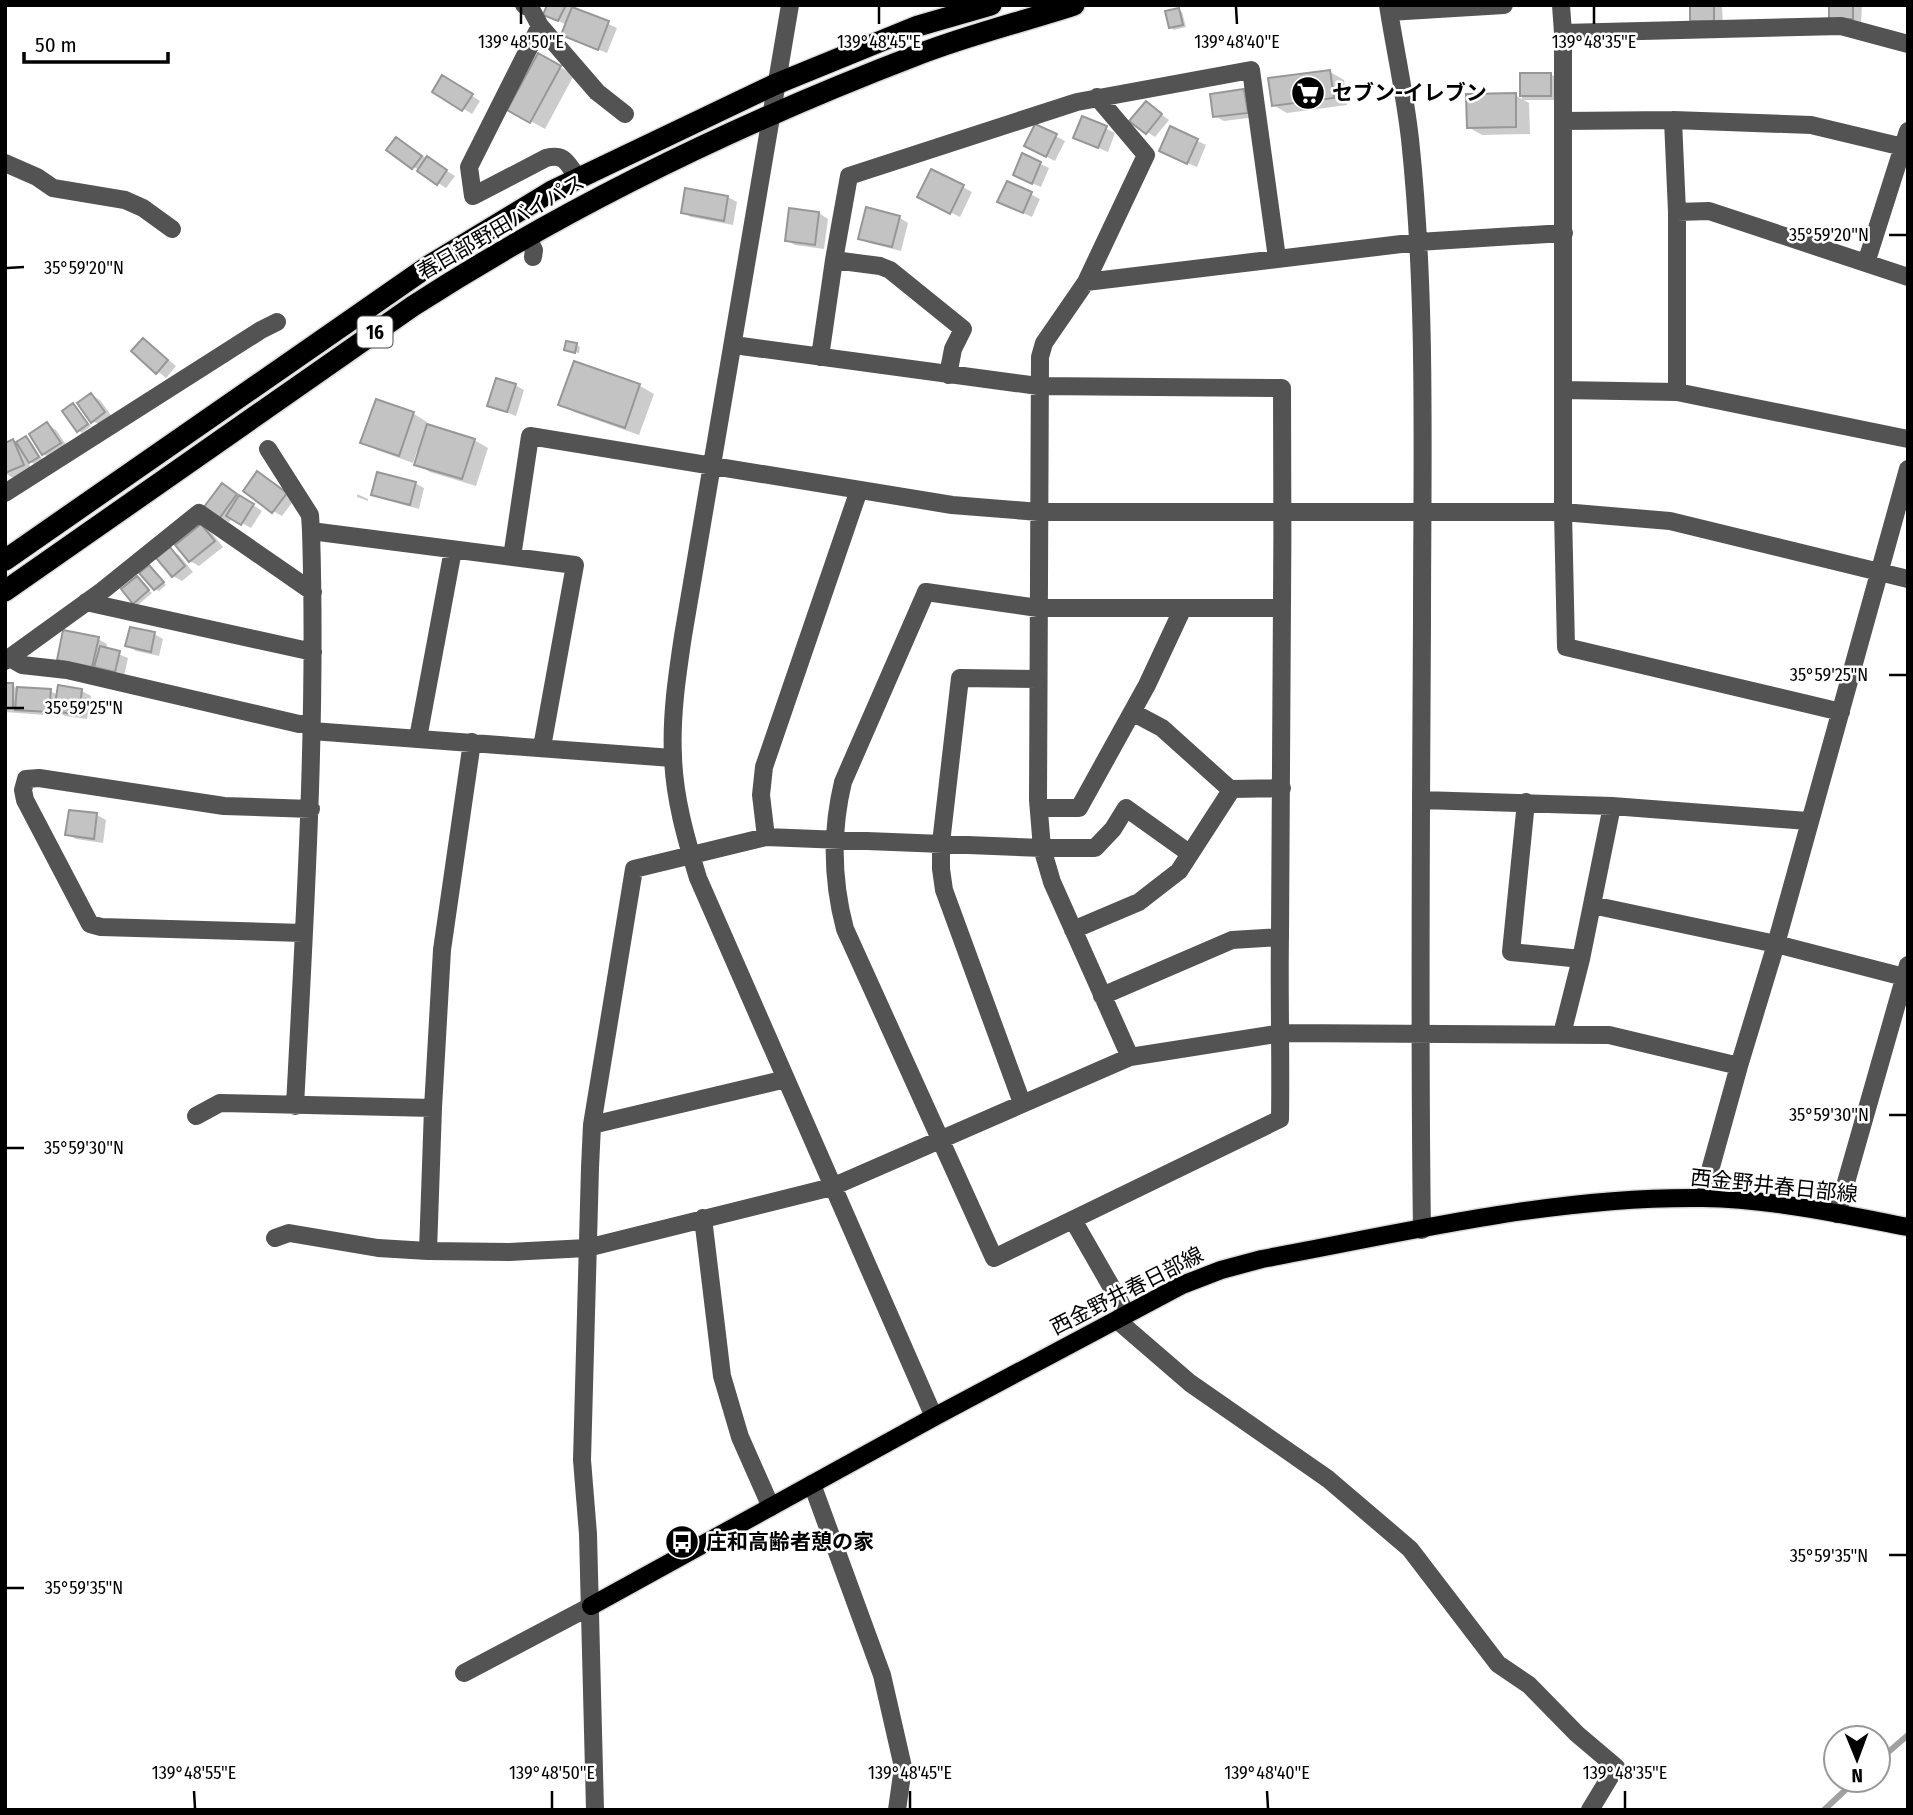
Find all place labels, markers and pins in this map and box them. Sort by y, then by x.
supermarket icon: セブン-イレブン [1289,74,1327,112]
place label: セブン-イレブン [1332,80,1487,106]
bus stop icon: 庄和高齢者憩の家 [663,1523,701,1561]
place label: 庄和高齢者憩の家 [706,1529,874,1555]

